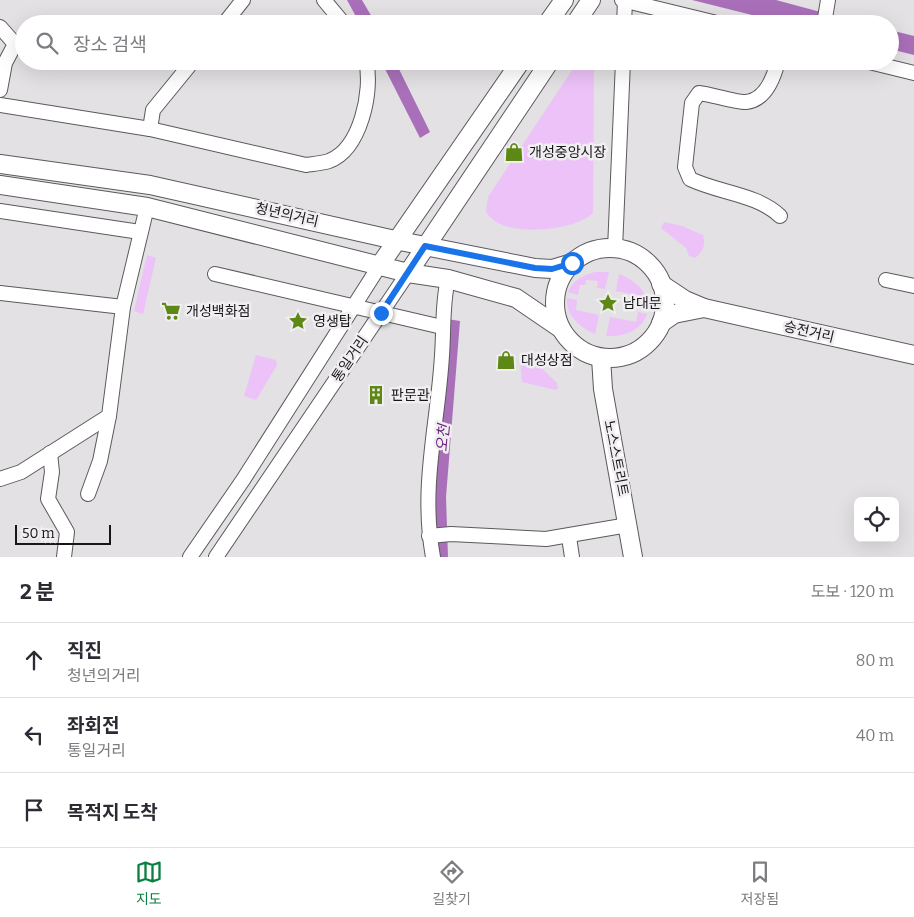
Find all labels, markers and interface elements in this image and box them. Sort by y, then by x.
search box [15,15,899,70]
icon: search [33,29,61,57]
text: 장소 검색 [73,33,147,56]
shop icon: 개성중앙시장 [503,141,525,163]
place label: 개성중앙시장 [529,144,606,161]
street label: 청년의거리 [254,199,320,231]
route start [561,252,584,275]
place icon: 남대문 [597,292,619,314]
place label: 남대문 [623,295,662,312]
supermarket icon: 개성백화점 [160,300,182,322]
route end [370,302,393,325]
place label: 개성백화점 [186,303,250,320]
place icon: 영생탑 [287,310,309,332]
place label: 영생탑 [313,313,352,330]
street label: 승전거리 [782,318,836,346]
street label: 통일거리 [329,333,371,385]
shop icon: 대성상점 [495,349,517,371]
place label: 대성상점 [521,352,573,369]
building icon: 판문관 [365,384,387,406]
place label: 판문관 [391,387,430,404]
street label: 노스스트리트 [600,418,632,498]
water label: 오천 [433,421,453,453]
map controls [854,497,899,542]
button: locate [854,497,899,542]
scale bar [15,522,111,545]
text: 50 m [22,525,55,542]
text: 2 분 [20,579,55,605]
text: 도보 · 120 m [811,582,894,601]
text: 직진 [67,639,102,662]
icon: ahead [20,646,48,674]
text: 80 m [856,651,894,670]
text: 청년의거리 [67,666,141,685]
text: 좌회전 [67,714,119,737]
icon: left [20,721,48,749]
text: 40 m [856,726,894,745]
text: 통일거리 [67,741,126,760]
icon: arrive [20,796,48,824]
text: 목적지 도착 [67,801,158,824]
tab: 지도 [135,858,163,908]
tab: 길찾기 [432,858,471,908]
tab: 저장됨 [741,858,779,908]

